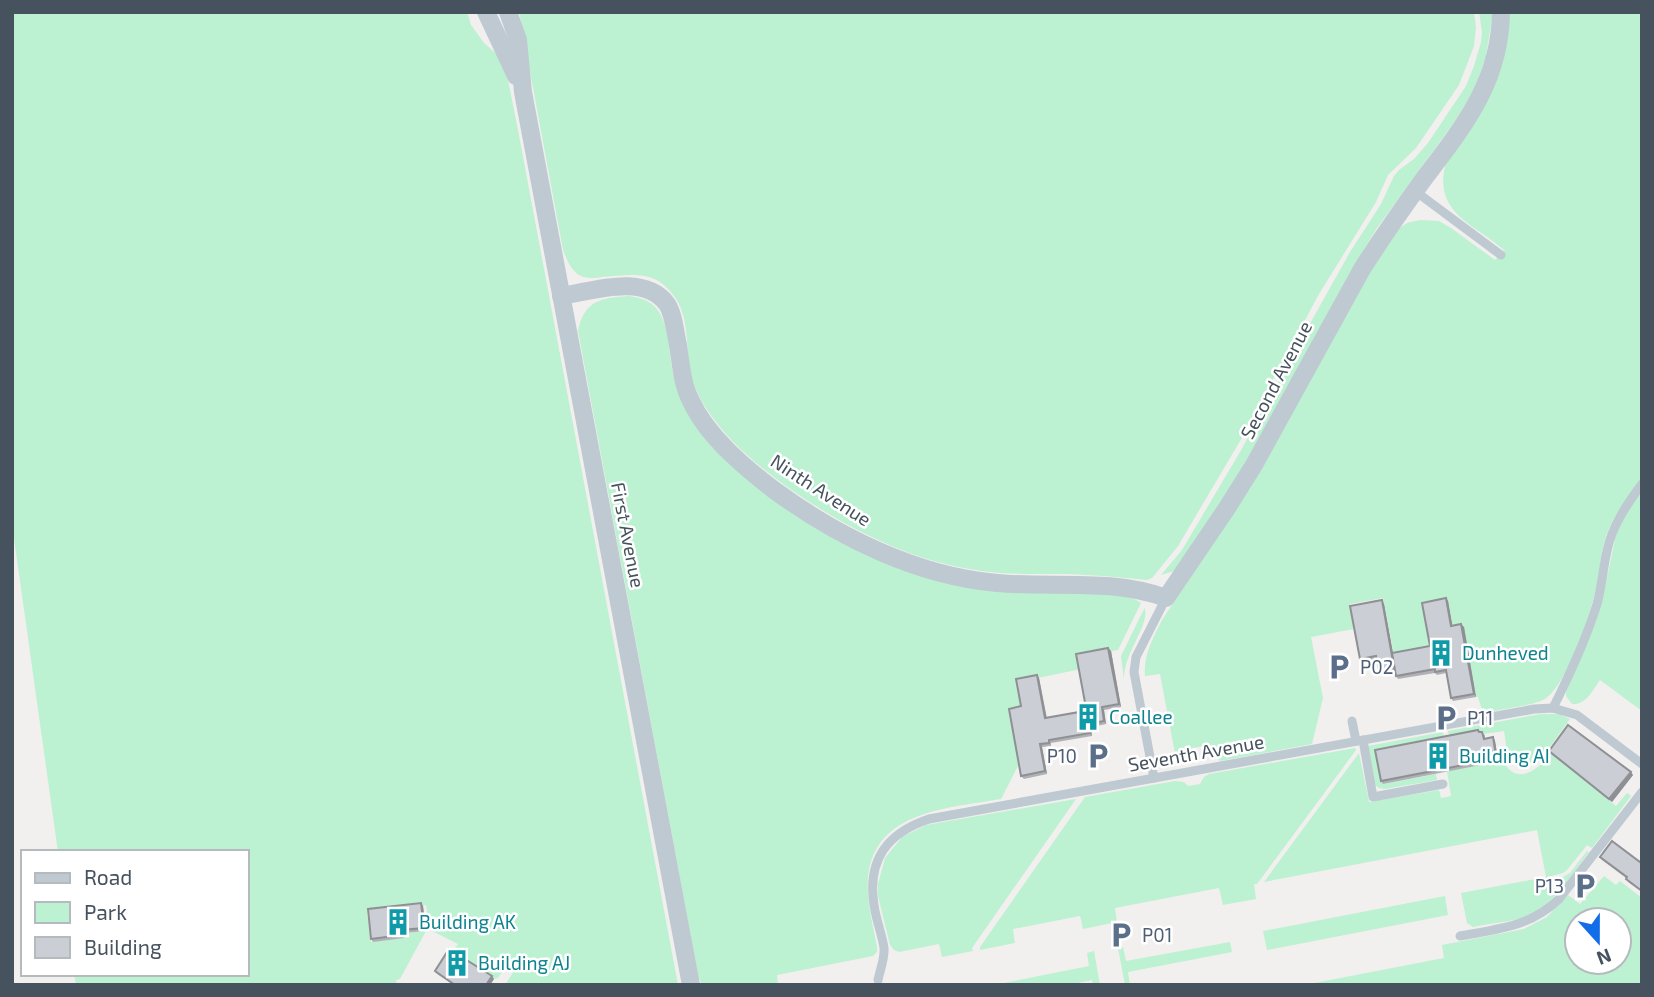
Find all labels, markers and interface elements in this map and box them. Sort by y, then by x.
street label: Second Avenue [1235,317,1316,443]
street label: Ninth Avenue [767,449,876,531]
street label: First Avenue [607,480,650,590]
building icon: Dunheved [1426,638,1456,668]
place label: Dunheved [1462,641,1549,664]
parking icon: P02 [1324,652,1354,682]
place label: P02 [1360,655,1393,678]
building icon: Coallee [1073,702,1103,732]
parking icon: P11 [1431,703,1461,733]
place label: Coallee [1109,705,1173,728]
place label: P11 [1467,706,1493,729]
street label: Seventh Avenue [1126,729,1266,776]
parking icon: P10 [1083,741,1113,771]
building icon: Building AI [1423,741,1453,771]
place label: P10 [1047,744,1077,767]
place label: Building AI [1459,744,1550,767]
legend [21,850,248,976]
text: Road [84,864,132,889]
parking icon: P13 [1570,871,1600,901]
place label: P13 [1535,874,1564,897]
text: Park [84,899,127,924]
north arrow [1563,906,1633,976]
building icon: Building AK [383,907,413,937]
place label: Building AK [419,910,516,933]
parking icon: P01 [1106,920,1136,950]
place label: P01 [1142,923,1172,946]
text: Building [84,934,162,959]
text: N [1594,944,1615,971]
building icon: Building AJ [442,948,472,978]
place label: Building AJ [478,951,570,974]

